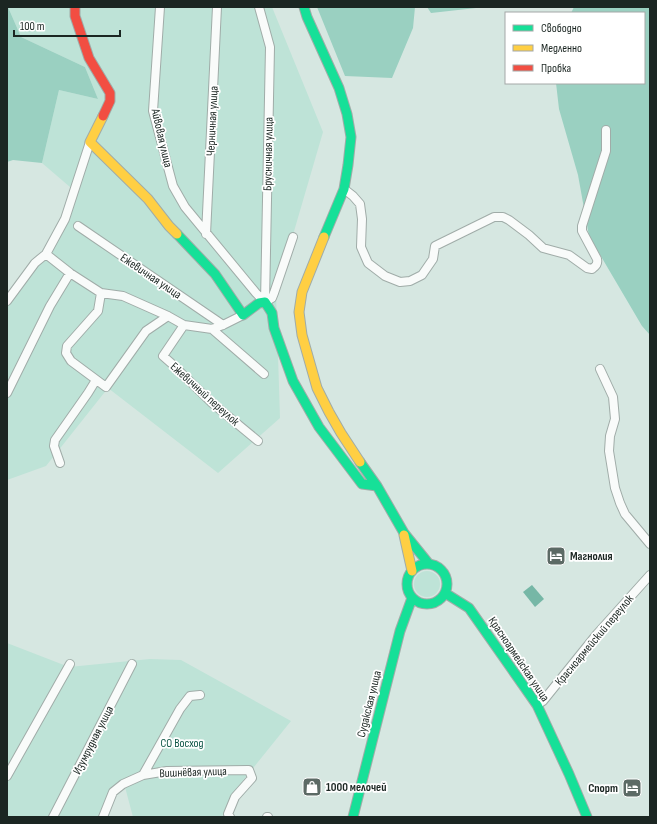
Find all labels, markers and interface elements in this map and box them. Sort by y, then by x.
scale bar [14,12,120,38]
legend [505,12,645,84]
text: 100 m [20,19,45,34]
text: Свободно [541,21,582,36]
text: Медленно [541,41,582,56]
text: Пробка [541,61,572,76]
street label: Черничная улица [203,85,222,156]
street label: Айвовая улица [147,106,176,169]
street label: Брусничная улица [260,117,277,191]
street label: Ежевичная улица [117,250,185,303]
street label: Ежевичный переулок [167,359,243,430]
hotel icon: Магнолия [545,545,567,567]
place label: Магнолия [570,549,613,564]
street label: Красноармейский переулок [552,591,637,689]
street label: Красноармейская улица [485,614,553,705]
street label: Судакская улица [354,669,385,739]
street label: Изумрудная улица [70,703,117,777]
park label: СО Восход [161,736,203,751]
street label: Вишнёвая улица [159,764,227,781]
shop icon: 1000 мелочей [301,776,323,798]
hotel icon: Спорт [621,777,643,799]
place label: 1000 мелочей [326,780,386,795]
place label: Спорт [588,781,618,796]

